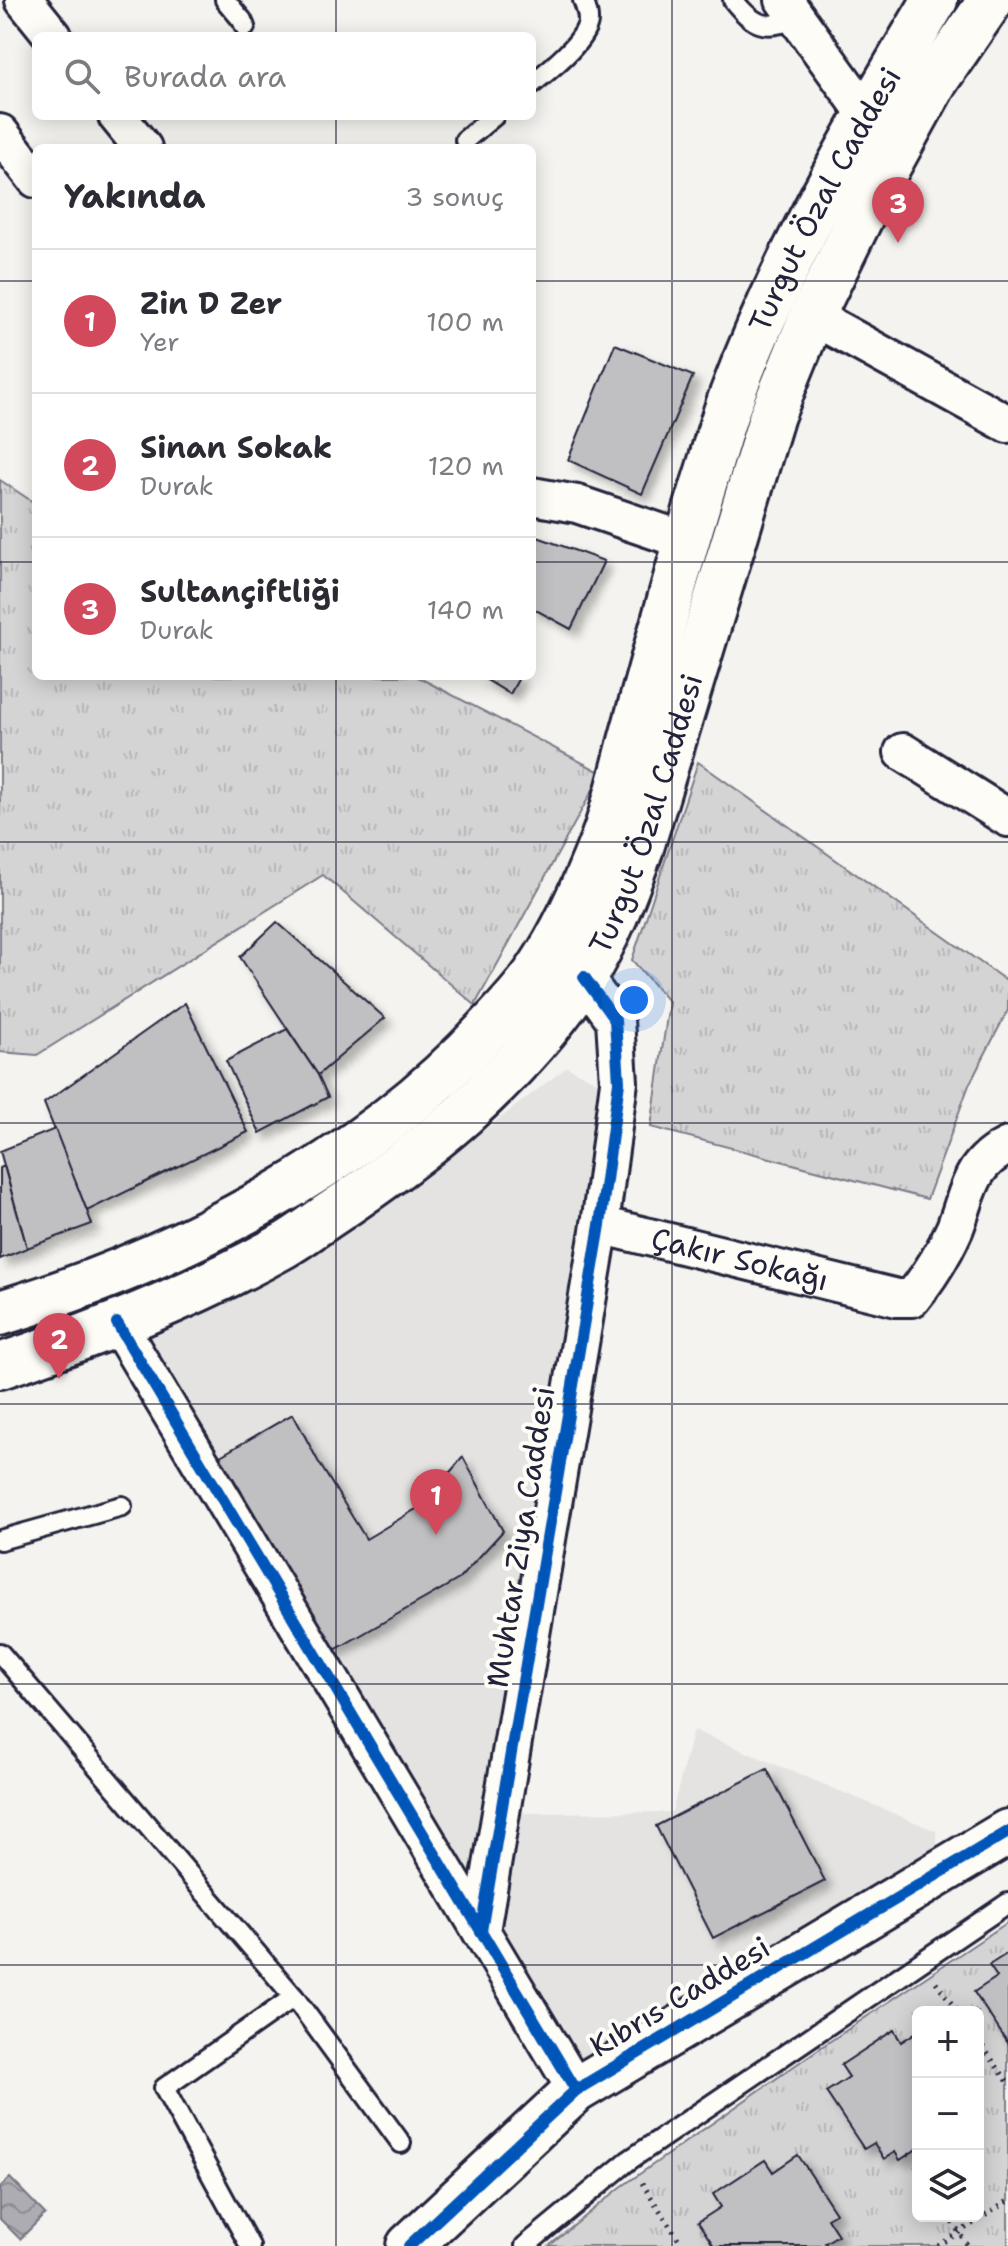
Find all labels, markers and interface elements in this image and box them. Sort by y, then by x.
search box [32,32,536,120]
icon: search [60,54,104,98]
text: Burada ara [124,56,286,97]
street label: Turgut Özal Caddesi [739,60,911,338]
text: Yakında [64,173,206,219]
pin: 3 [872,177,924,243]
text: 3 sonuç [405,179,504,214]
text: Zin D Zer [140,283,282,324]
text: 1 [84,304,96,339]
text: 100 m [426,304,504,339]
text: Yer [140,324,180,359]
text: Sinan Sokak [140,427,332,468]
text: 2 [81,448,99,483]
text: 120 m [428,448,504,483]
text: Durak [140,468,214,503]
text: Sultançiftliği [140,571,340,612]
text: 3 [81,592,99,627]
text: 140 m [427,592,504,627]
text: Durak [140,612,214,647]
street label: Turgut Özal Caddesi [579,669,712,961]
your location [614,980,654,1020]
street label: Çakır Sokağı [647,1217,833,1300]
pin: 2 [33,1313,85,1379]
street label: Muhtar Ziya Caddesi [476,1383,565,1690]
pin: 1 [410,1469,462,1535]
street label: Kıbrıs Caddesi [582,1927,777,2067]
map controls [912,2006,984,2222]
button: + [912,2006,984,2078]
button: − [912,2078,984,2150]
button: layers [912,2150,984,2222]

